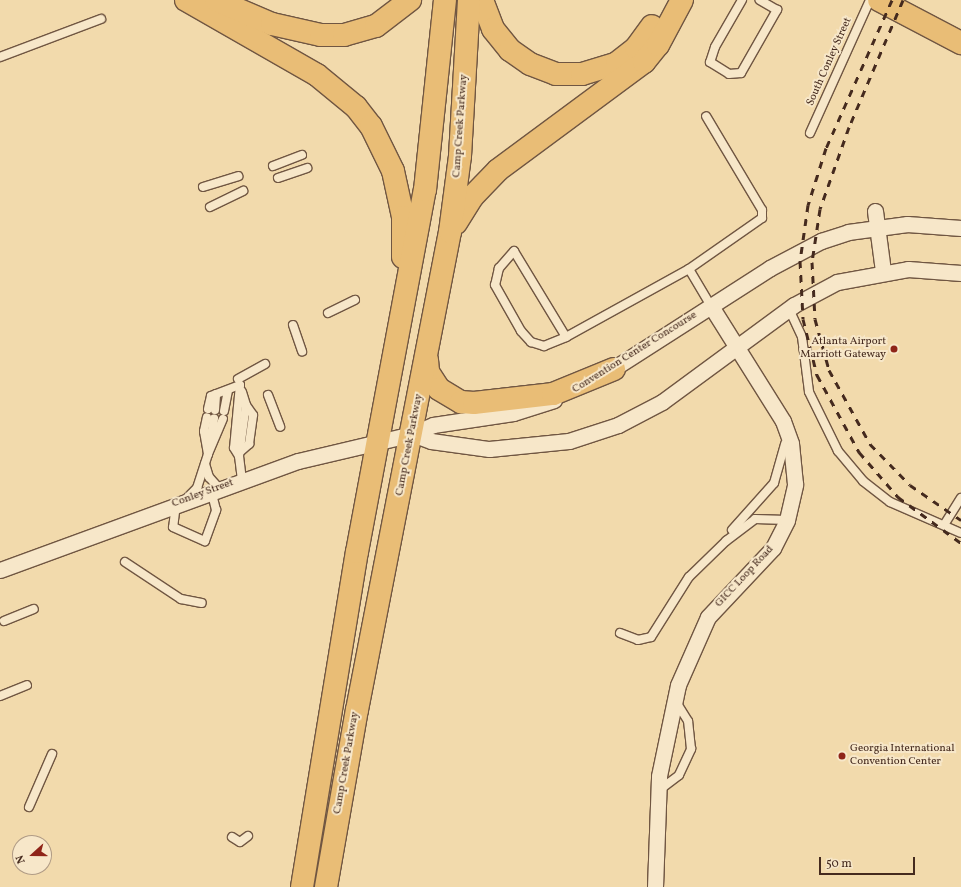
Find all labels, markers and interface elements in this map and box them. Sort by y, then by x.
street label: South Conley Street [805,16,855,108]
street label: Camp Creek Parkway [451,74,471,178]
street label: Convention Center Concourse [570,309,700,397]
place label: Atlanta Airport Marriott Gateway [800,336,886,362]
marker: Atlanta Airport Marriott Gateway [889,344,899,354]
street label: Camp Creek Parkway [394,393,426,497]
street label: Conley Street [170,477,236,511]
street label: GICC Loop Road [713,543,777,611]
street label: Camp Creek Parkway [332,711,362,815]
place label: Georgia International Convention Center [850,743,955,769]
marker: Georgia International Convention Center [837,751,847,761]
north arrow [12,835,52,875]
scale bar [821,849,917,875]
text: N [13,853,30,866]
text: 50 m [826,856,852,872]

